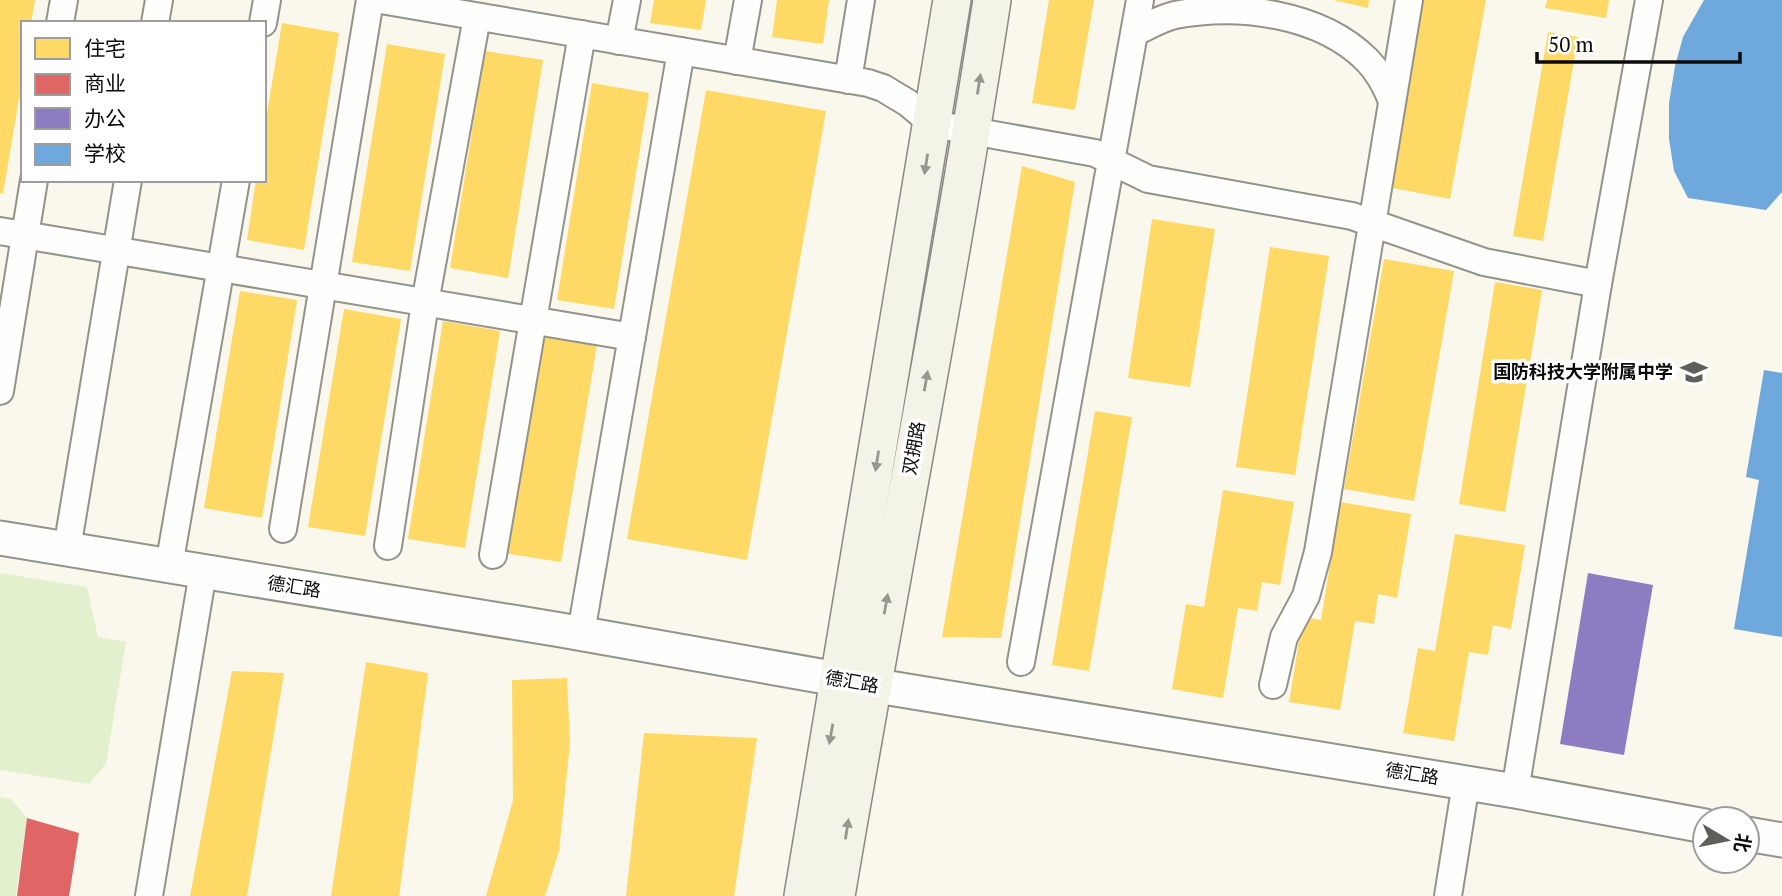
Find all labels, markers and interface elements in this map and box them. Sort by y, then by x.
legend [21,21,266,182]
scale bar [1537,21,1740,65]
text: 50 m [1548,30,1594,58]
text: 住宅 [84,34,126,62]
text: 商业 [84,69,126,97]
one-way arrow [974,73,985,95]
text: 办公 [84,104,126,132]
text: 学校 [84,139,126,167]
one-way arrow [920,153,931,175]
school or university icon: 国防科技大学附属中学 [1679,357,1709,387]
place label: 国防科技大学附属中学 [1493,359,1673,383]
one-way arrow [921,370,932,392]
street label: 双拥路 [897,419,930,476]
one-way arrow [871,450,882,472]
street label: 德汇路 [266,570,323,602]
one-way arrow [880,593,891,615]
street label: 德汇路 [824,665,881,698]
one-way arrow [825,723,836,745]
street label: 德汇路 [1384,757,1441,789]
north arrow [1691,805,1761,875]
one-way arrow [842,818,853,840]
text: 北 [1729,832,1757,855]

